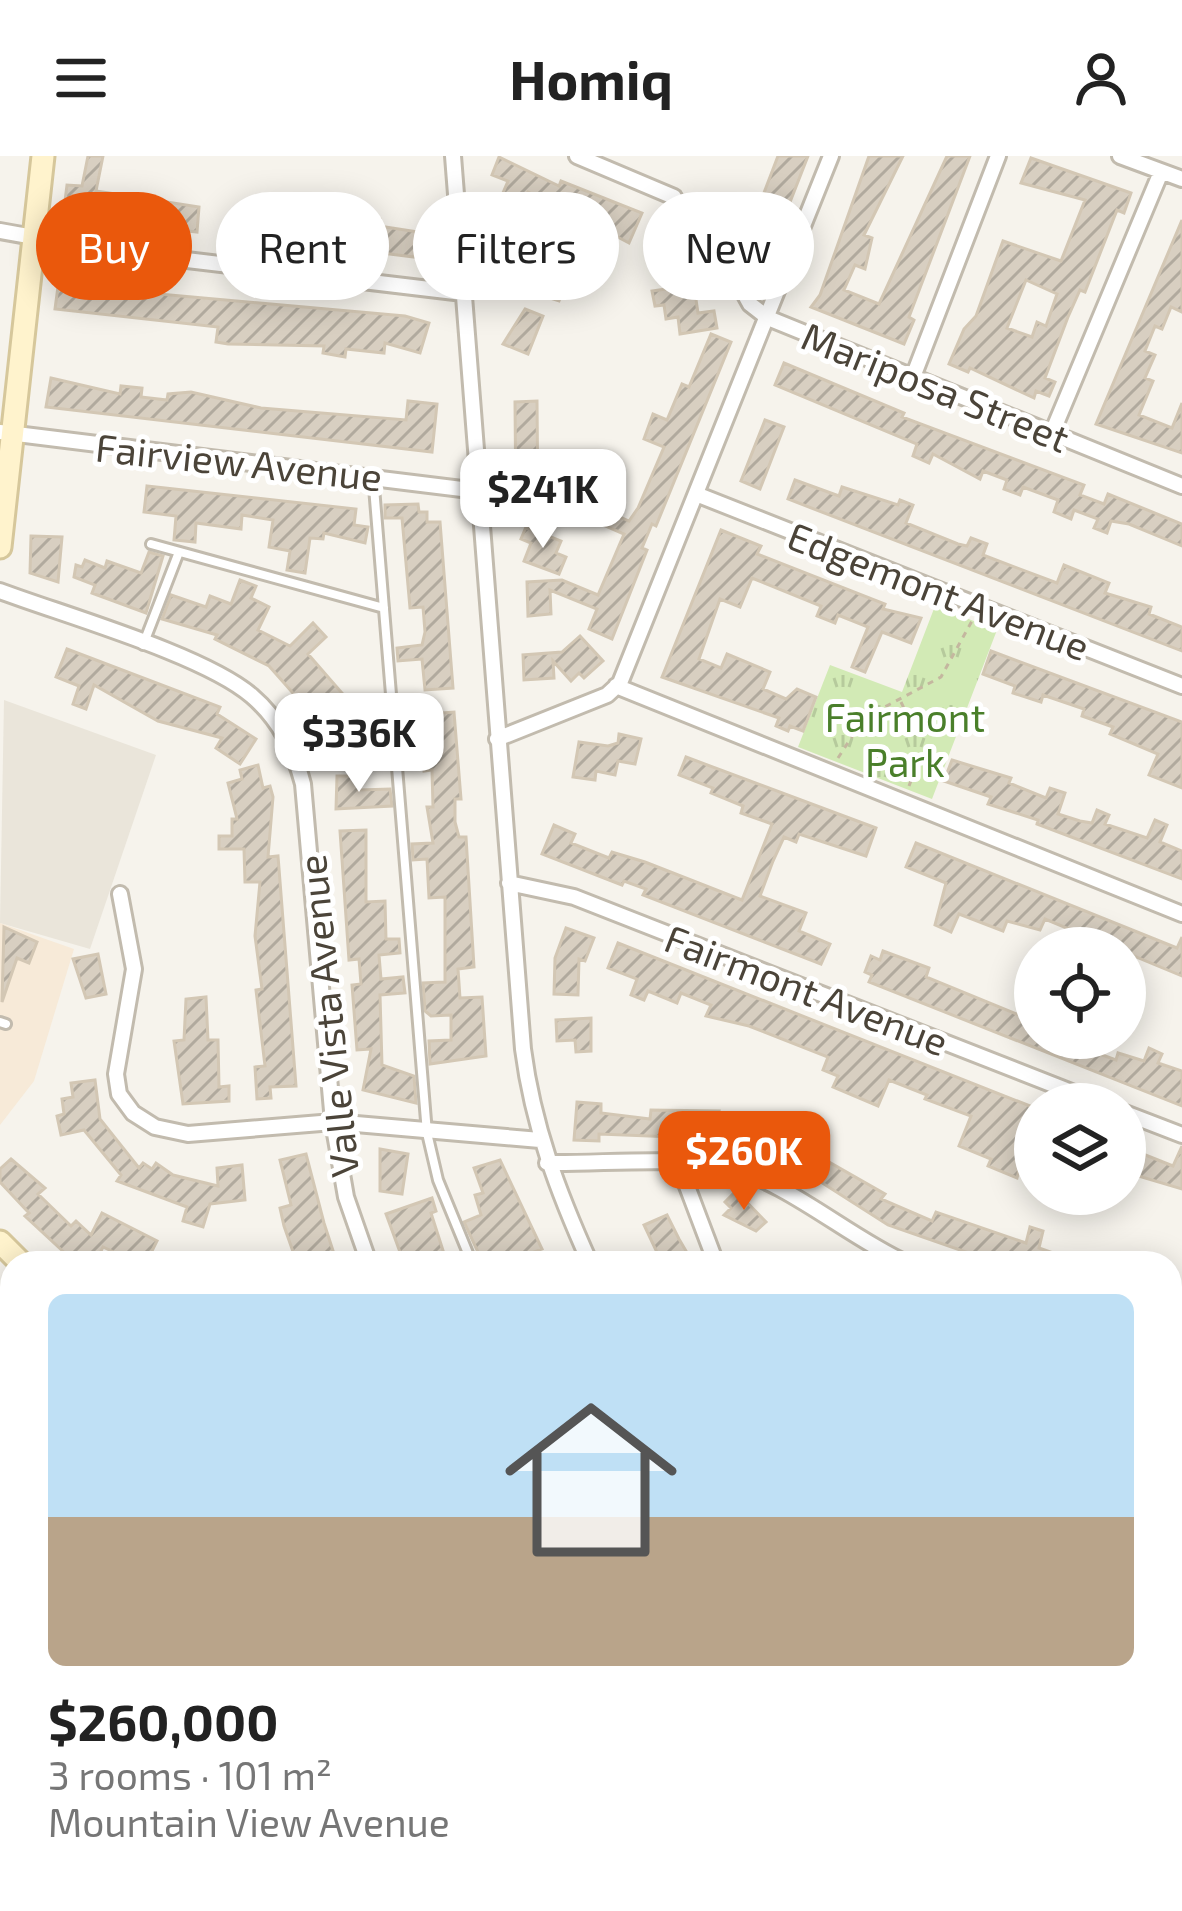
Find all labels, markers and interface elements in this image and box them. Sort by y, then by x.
icon: menu [48,45,114,111]
icon: person [1068,45,1134,111]
text: Homiq [509,46,673,111]
chip: Buy [36,192,192,300]
chip: Rent [216,192,389,300]
chip: Filters [413,192,619,300]
chip: New [643,192,814,300]
street label: Mariposa Street [796,311,1076,461]
street label: Fairview Avenue [93,423,385,499]
pin: $241K [459,449,627,551]
text: $241K [487,464,599,511]
street label: Edgemont Avenue [782,511,1096,669]
pin: $336K [275,693,443,795]
park label: Fairmont Park [825,693,985,785]
text: $336K [302,708,416,755]
street label: Valle Vista Avenue [287,852,367,1180]
street label: Fairmont Avenue [659,913,955,1065]
map controls [1014,927,1146,1215]
button: locate [1014,927,1146,1059]
button: layers [1014,1083,1146,1215]
pin: $260K [660,1111,828,1213]
text: $260K [685,1126,803,1173]
icon: home [483,1372,699,1588]
text: $260,000 [48,1690,278,1751]
text: 3 rooms · 101 m² [48,1751,332,1798]
text: Mountain View Avenue [48,1798,450,1845]

